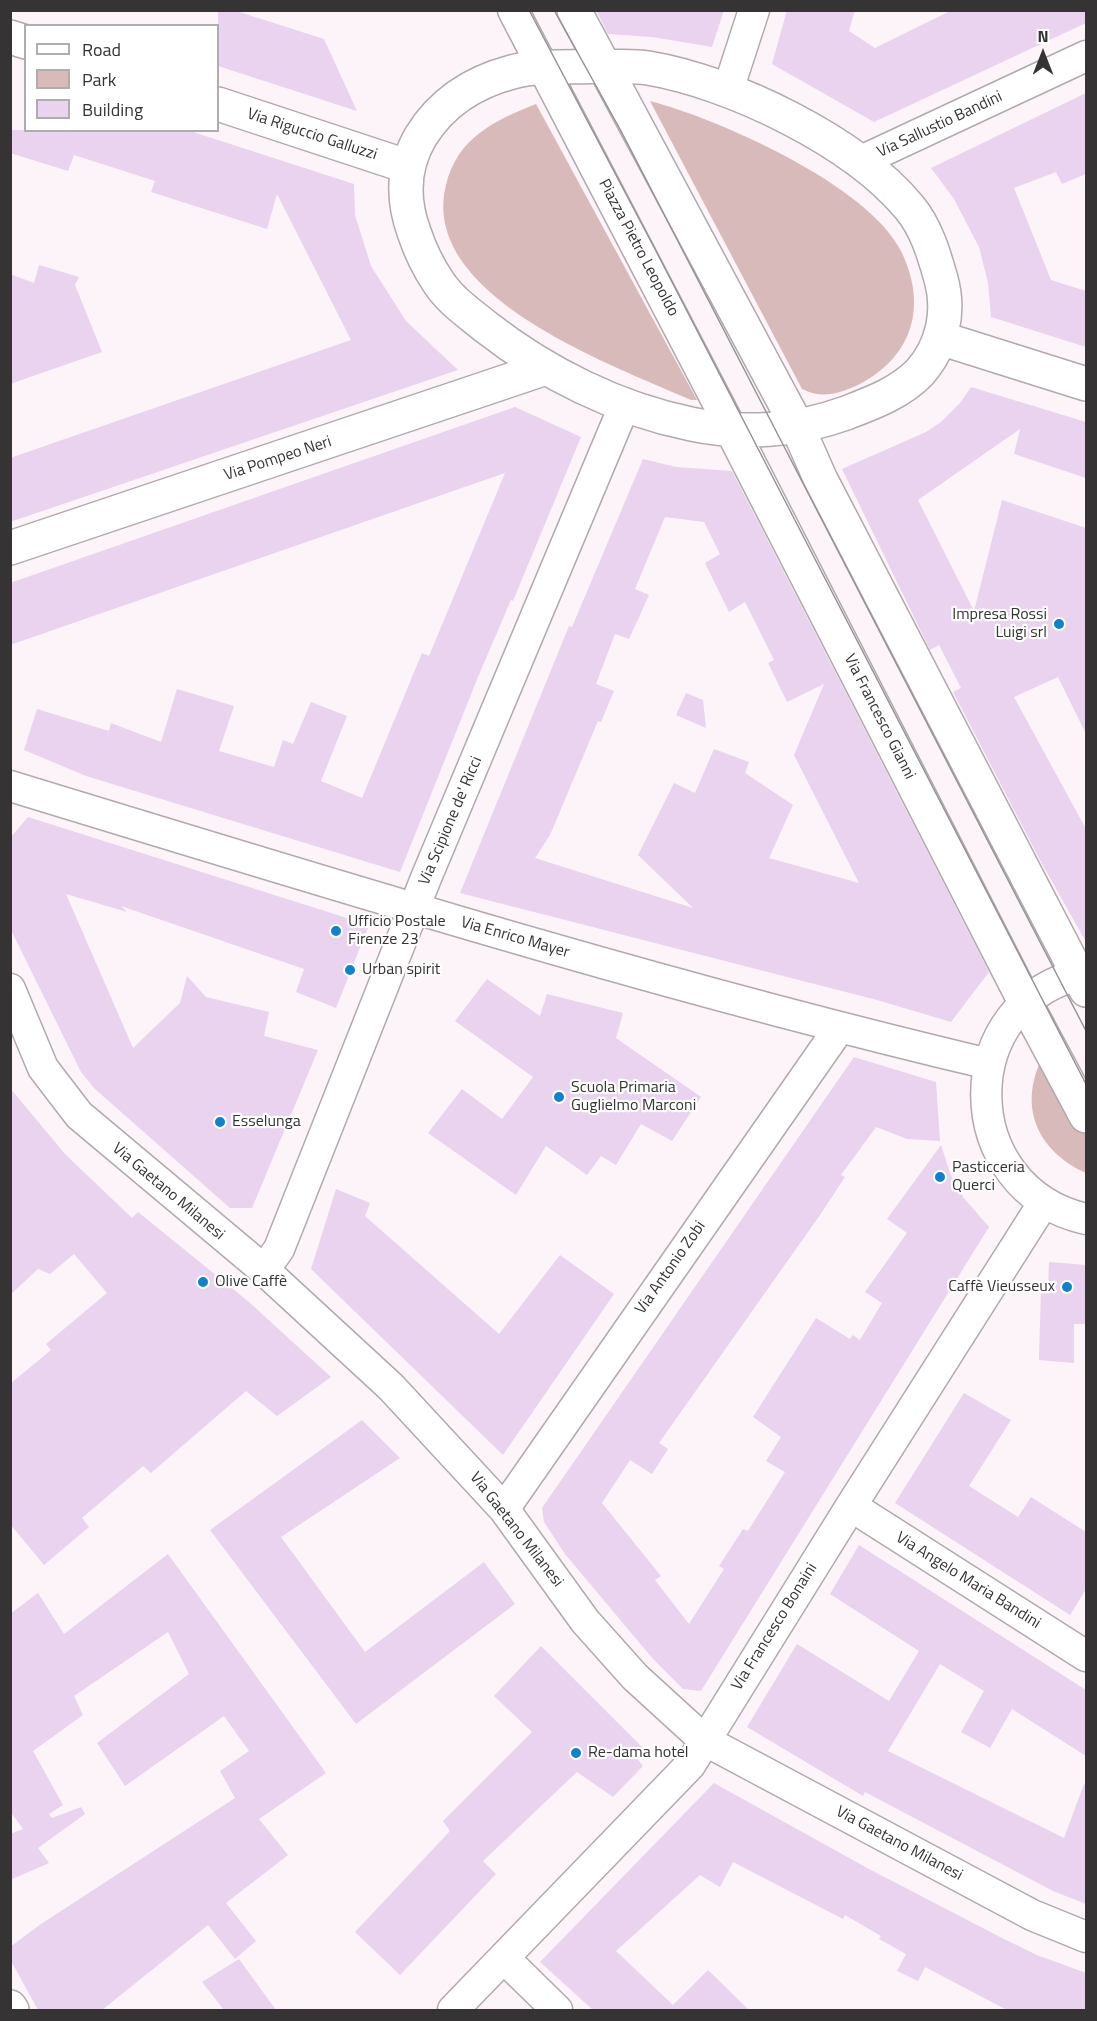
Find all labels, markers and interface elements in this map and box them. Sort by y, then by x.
legend [24,24,219,132]
north arrow [1013,24,1073,84]
text: N [1037,24,1049,48]
text: Road [82,36,121,63]
text: Park [82,66,116,93]
street label: Via Sallustio Bandini [874,88,1006,162]
text: Building [82,96,143,123]
street label: Via Riguccio Galluzzi [245,105,379,165]
street label: Piazza Pietro Leopoldo [594,176,682,320]
street label: Via Pompeo Neri [222,433,334,485]
place label: Impresa Rossi Luigi srl [952,605,1047,643]
marker: Impresa Rossi Luigi srl [1052,617,1066,631]
street label: Via Francesco Gianni [839,651,919,783]
street label: Via Scipione de' Ricci [415,754,487,888]
place label: Ufficio Postale Firenze 23 [348,912,446,950]
street label: Via Enrico Mayer [458,913,572,963]
marker: Ufficio Postale Firenze 23 [329,924,343,938]
place label: Urban spirit [362,960,440,980]
marker: Urban spirit [343,963,357,977]
place label: Scuola Primaria Guglielmo Marconi [571,1078,696,1116]
marker: Scuola Primaria Guglielmo Marconi [552,1090,566,1104]
place label: Esselunga [232,1112,301,1132]
marker: Esselunga [213,1115,227,1129]
street label: Via Gaetano Milanesi [108,1139,228,1245]
place label: Pasticceria Querci [952,1158,1025,1196]
marker: Pasticceria Querci [933,1170,947,1184]
street label: Via Antonio Zobi [632,1218,710,1318]
place label: Olive Caffè [215,1272,287,1292]
marker: Olive Caffè [196,1275,210,1289]
place label: Caffè Vieusseux [948,1277,1055,1297]
marker: Caffè Vieusseux [1060,1280,1074,1294]
street label: Via Gaetano Milanesi [465,1469,567,1591]
street label: Via Angelo Maria Bandini [892,1529,1044,1633]
street label: Via Francesco Bonaini [728,1560,822,1694]
place label: Re-dama hotel [588,1743,689,1763]
marker: Re-dama hotel [569,1746,583,1760]
street label: Via Gaetano Milanesi [832,1802,966,1886]

